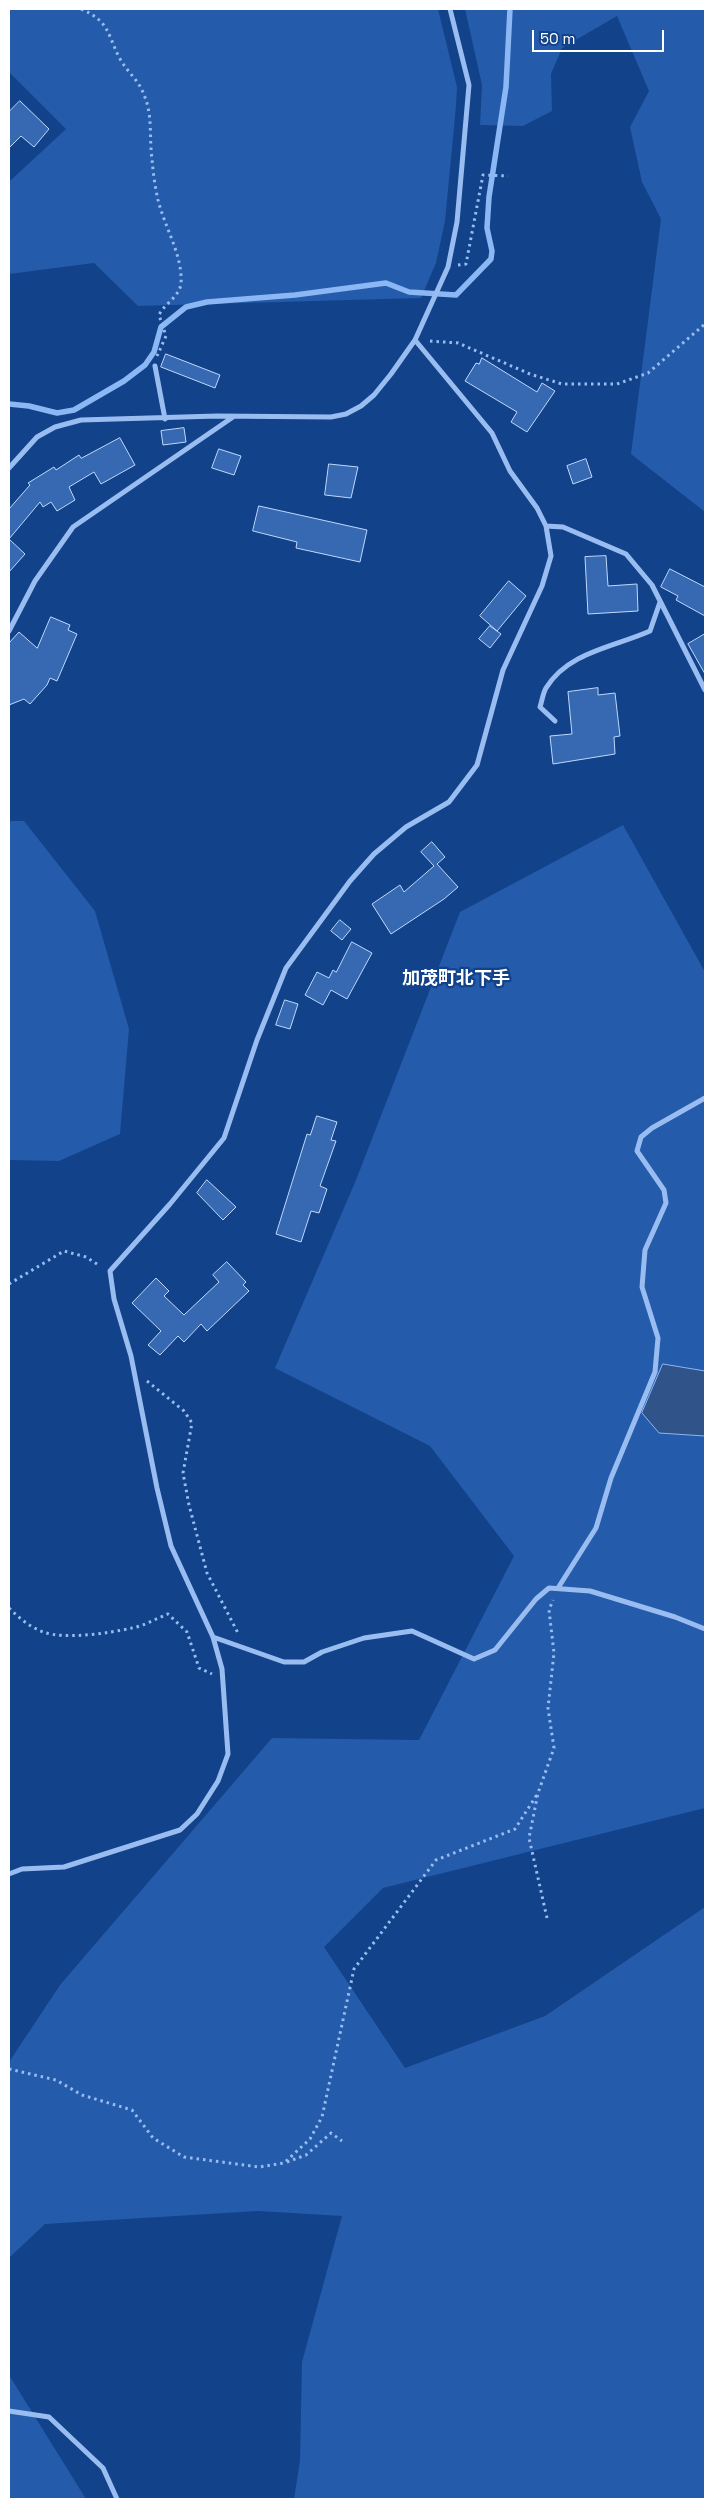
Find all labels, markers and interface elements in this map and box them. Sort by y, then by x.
scale bar [534,20,666,52]
text: 50 m [540,29,575,48]
district label: 加茂町北下手 [402,968,510,990]

